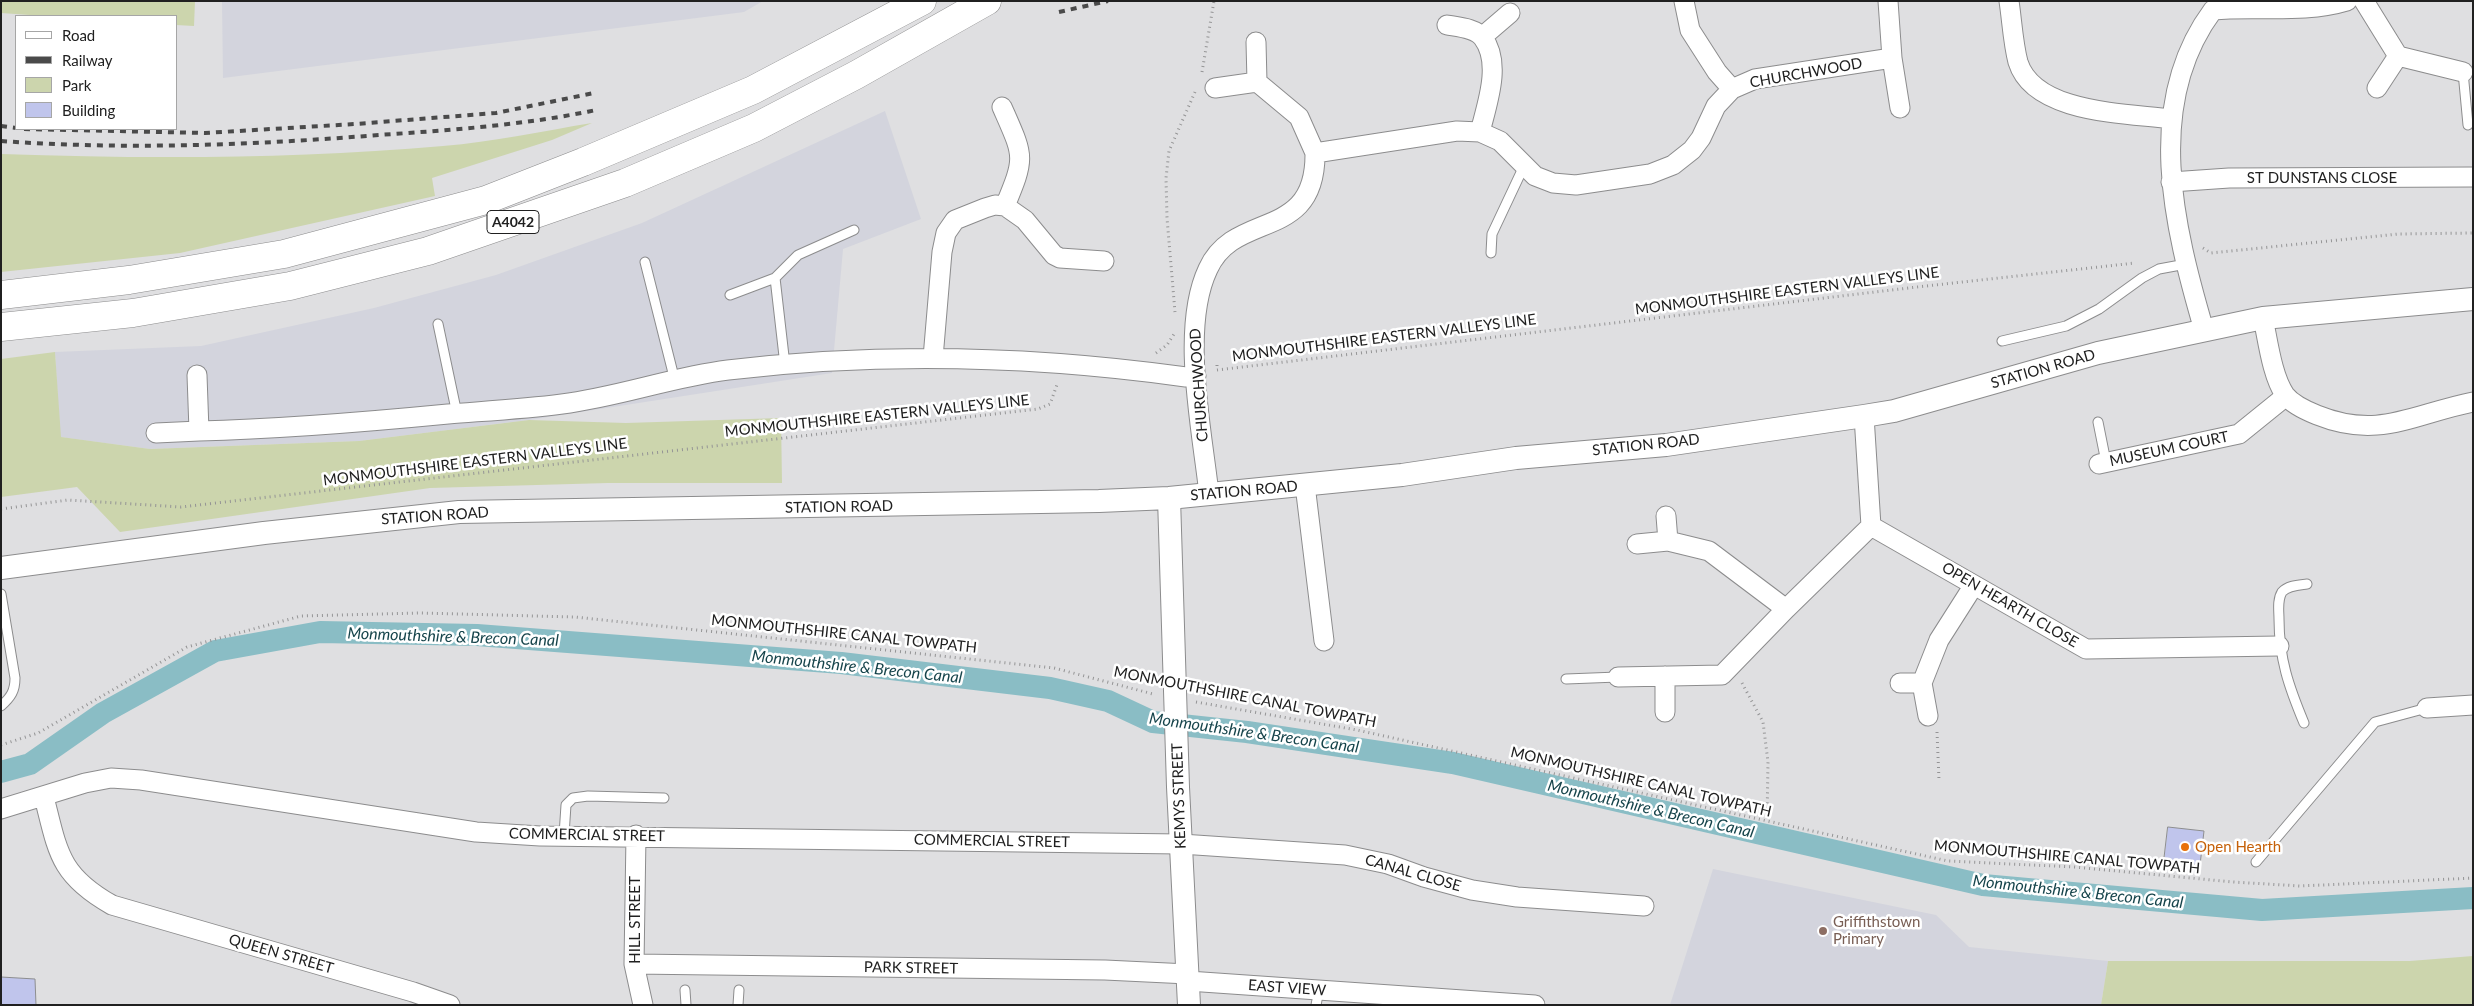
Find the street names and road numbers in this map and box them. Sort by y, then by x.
street label: CHURCHWOOD [1748,54,1864,92]
street label: ST DUNSTANS CLOSE [2247,169,2397,187]
road number: A4042 [487,210,539,233]
street label: MONMOUTHSHIRE EASTERN VALLEYS LINE [1634,263,1940,319]
street label: MONMOUTHSHIRE EASTERN VALLEYS LINE [1231,310,1537,366]
street label: CHURCHWOOD [1186,327,1212,443]
street label: STATION ROAD [1989,345,2097,393]
street label: MONMOUTHSHIRE EASTERN VALLEYS LINE [724,391,1030,441]
street label: MUSEUM COURT [2108,428,2230,470]
street label: STATION ROAD [1591,430,1701,460]
street label: MONMOUTHSHIRE EASTERN VALLEYS LINE [322,434,628,490]
street label: STATION ROAD [1189,477,1299,505]
street label: STATION ROAD [785,497,893,517]
street label: STATION ROAD [381,503,489,529]
street label: OPEN HEARTH CLOSE [1939,559,2081,651]
street label: MONMOUTHSHIRE CANAL TOWPATH [710,611,978,657]
street label: MONMOUTHSHIRE CANAL TOWPATH [1112,663,1378,731]
street label: KEMYS STREET [1168,743,1190,849]
street label: MONMOUTHSHIRE CANAL TOWPATH [1509,743,1773,821]
street label: COMMERCIAL STREET [509,825,665,845]
street label: COMMERCIAL STREET [914,831,1070,851]
street label: MONMOUTHSHIRE CANAL TOWPATH [1933,836,2201,878]
street label: CANAL CLOSE [1363,851,1463,895]
street label: HILL STREET [626,876,644,964]
street label: QUEEN STREET [226,930,336,978]
street label: PARK STREET [864,958,958,978]
street label: EAST VIEW [1247,976,1327,1000]

